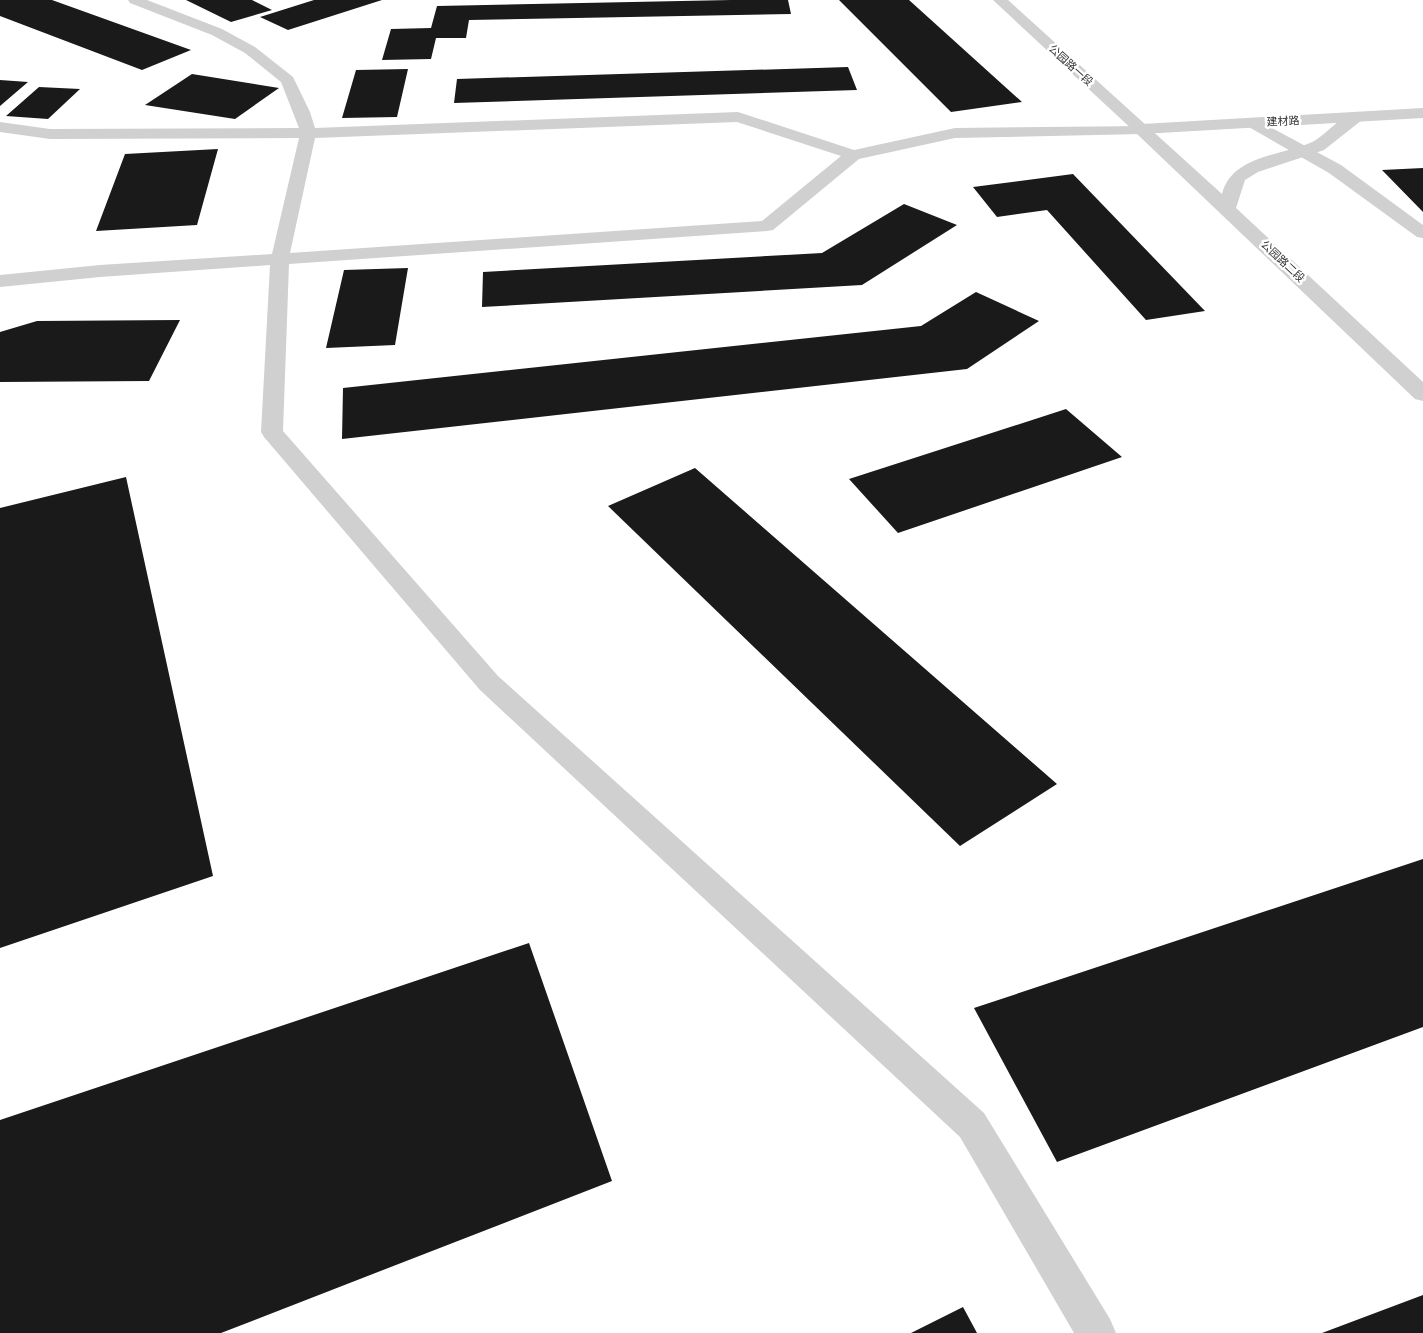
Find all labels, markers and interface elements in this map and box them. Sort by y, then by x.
street label: 公园路一段 [1045,41,1097,89]
street label: 建材路 [1266,112,1300,130]
street label: 公园路二段 [1257,236,1309,286]

